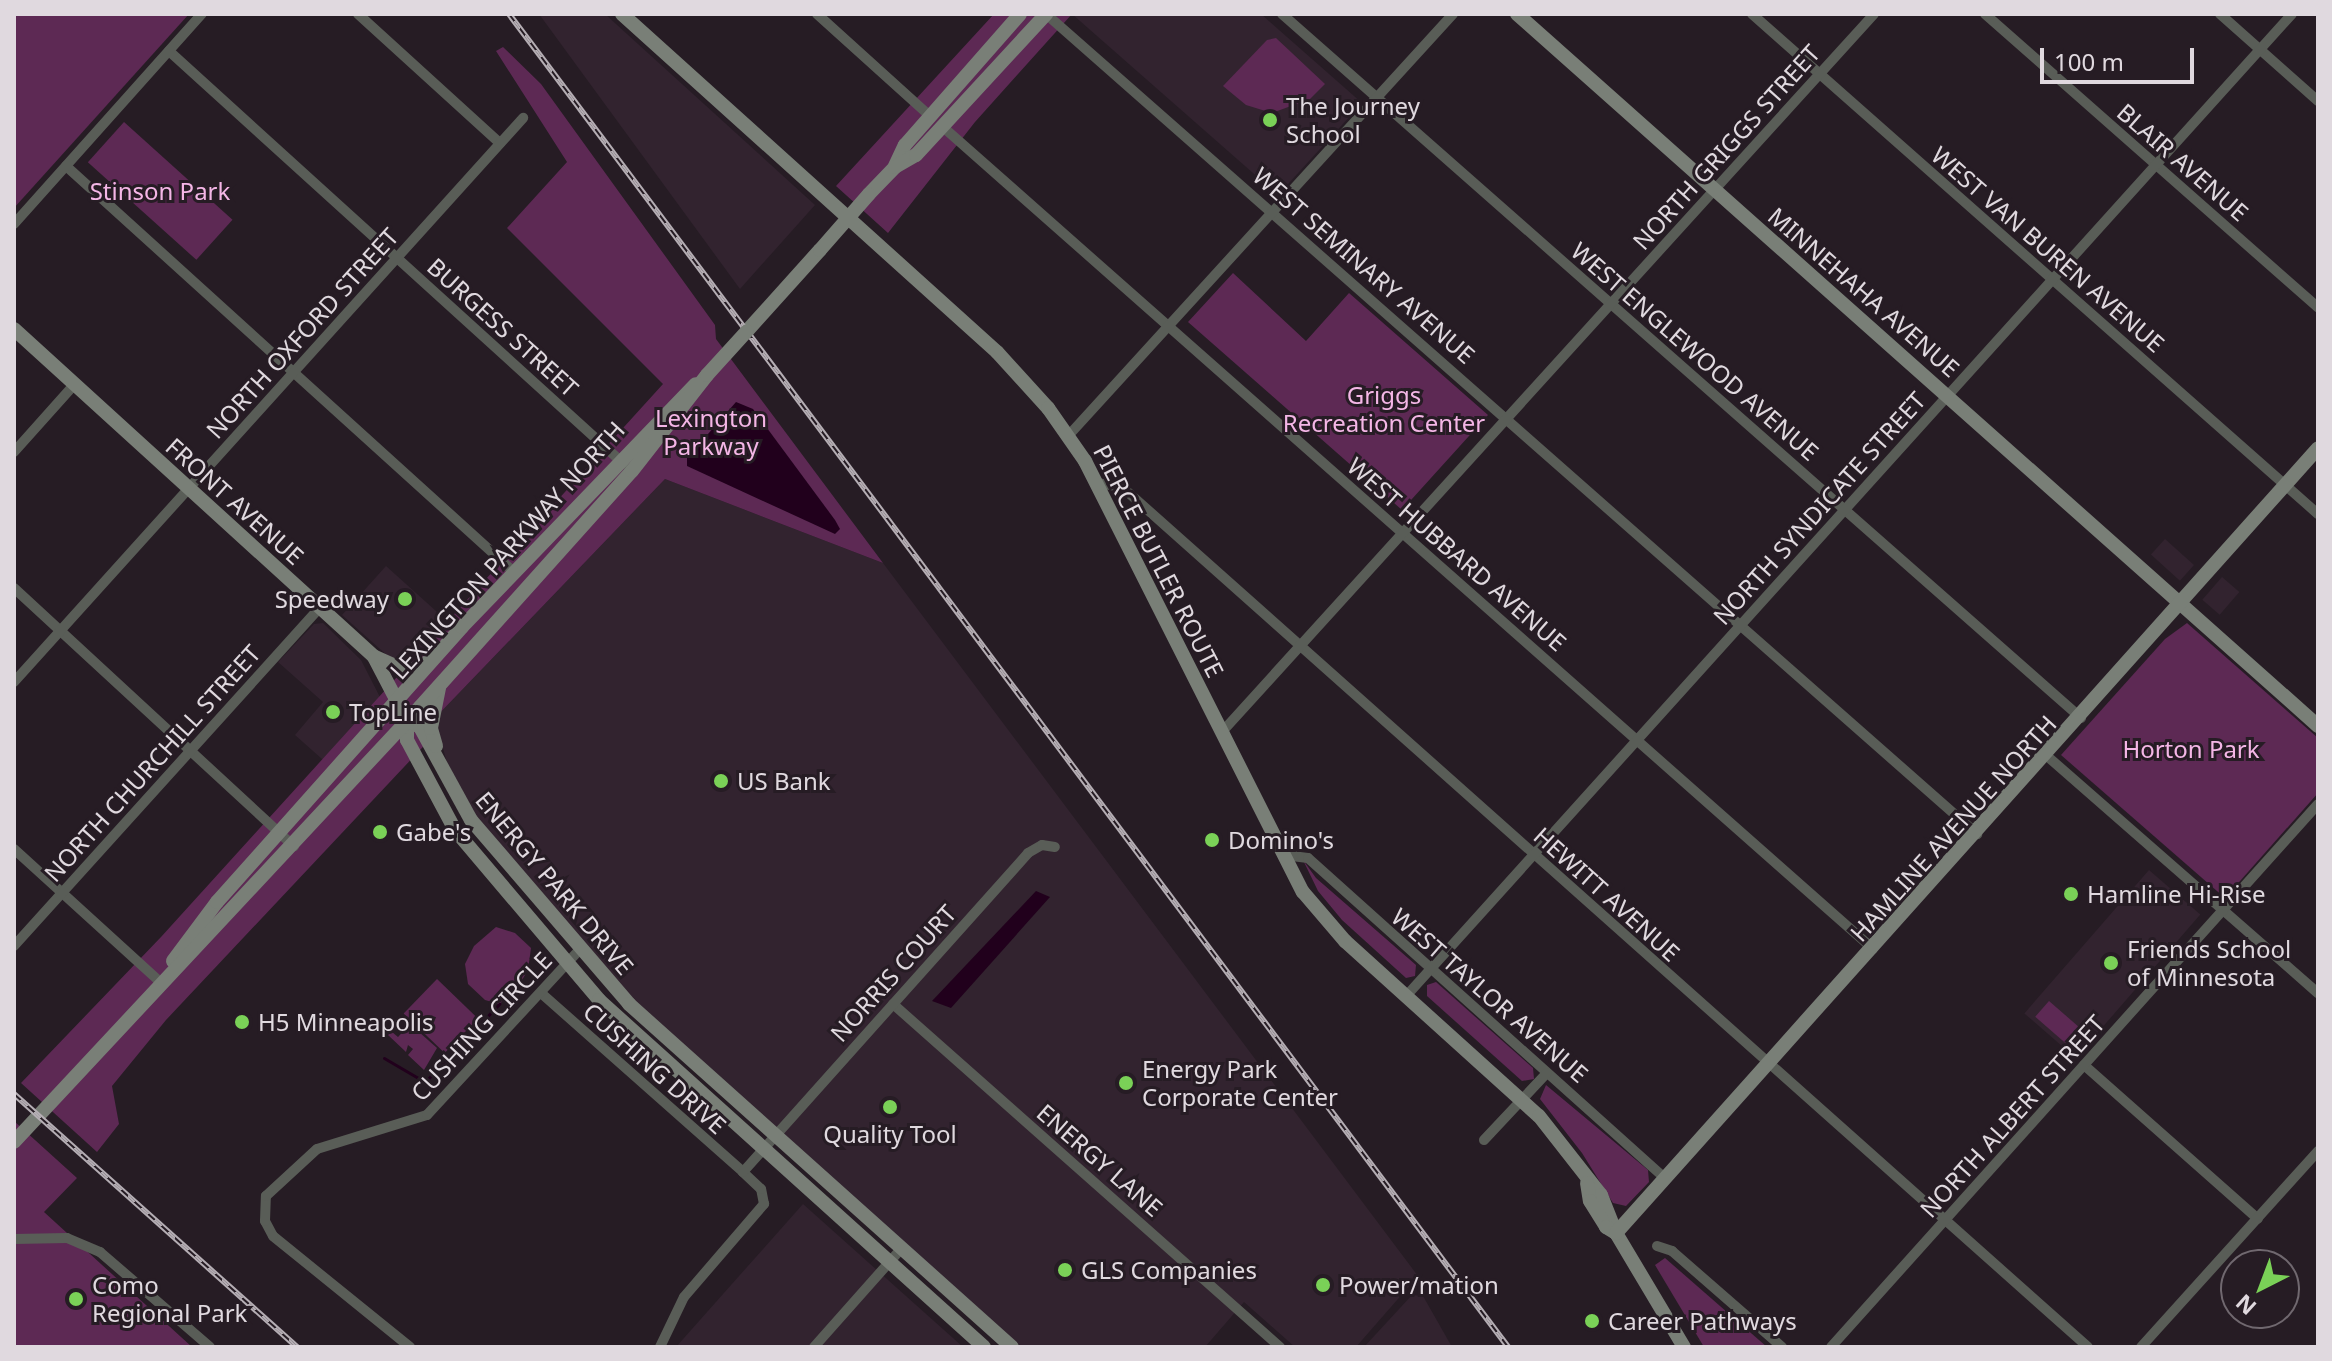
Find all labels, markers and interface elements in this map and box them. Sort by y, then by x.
scale bar [2044,32,2198,82]
street label: NORTH GRIGGS STREET [1626,39,1826,255]
text: 100 m [2054,45,2124,78]
place label: The Journey School [1286,92,1420,148]
street label: BLAIR AVENUE [2112,97,2254,227]
marker: The Journey School [1261,111,1279,129]
street label: WEST VAN BUREN AVENUE [1926,140,2170,358]
street label: WEST SEMINARY AVENUE [1247,161,1481,369]
park label: Stinson Park [90,177,230,205]
street label: MINNEHAHA AVENUE [1763,201,1965,383]
street label: NORTH OXFORD STREET [200,222,404,444]
street label: WEST ENGLEWOOD AVENUE [1566,236,1824,466]
street label: BURGESS STREET [422,252,584,402]
park label: Griggs Recreation Center [1283,381,1485,437]
street label: NORTH SYNDICATE STREET [1707,386,1931,630]
park label: Lexington Parkway [655,404,767,460]
street label: LEXINGTON PARKWAY NORTH [384,415,630,685]
street label: FRONT AVENUE [160,432,310,570]
street label: PIERCE BUTLER ROUTE [1088,440,1230,682]
street label: WEST HUBBARD AVENUE [1342,451,1572,657]
place label: Speedway [275,585,389,613]
marker: Speedway [396,590,414,608]
street label: NORTH CHURCHILL STREET [38,639,266,887]
place label: TopLine [349,698,437,726]
marker: TopLine [324,703,342,721]
street label: HAMLINE AVENUE NORTH [1844,709,2062,947]
park label: Horton Park [2122,735,2260,763]
place label: US Bank [737,767,831,795]
marker: US Bank [712,772,730,790]
street label: ENERGY PARK DRIVE [470,786,640,980]
place label: Gabe's [396,818,471,846]
street label: HEWITT AVENUE [1528,821,1686,967]
marker: Gabe's [371,823,389,841]
place label: Domino's [1228,826,1334,854]
marker: Domino's [1203,831,1221,849]
place label: Hamline Hi-Rise [2087,880,2266,908]
marker: Hamline Hi-Rise [2062,885,2080,903]
street label: NORRIS COURT [824,899,962,1047]
street label: WEST TAYLOR AVENUE [1386,902,1594,1088]
place label: Friends School of Minnesota [2127,935,2291,991]
street label: CUSHING CIRCLE [405,946,557,1106]
marker: Friends School of Minnesota [2102,954,2120,972]
street label: CUSHING DRIVE [578,996,732,1140]
place label: H5 Minneapolis [258,1008,434,1036]
street label: NORTH ALBERT STREET [1914,1009,2110,1223]
marker: H5 Minneapolis [233,1013,251,1031]
place label: Energy Park Corporate Center [1142,1055,1338,1111]
marker: Energy Park Corporate Center [1117,1074,1135,1092]
marker: Quality Tool [881,1098,899,1116]
street label: ENERGY LANE [1031,1098,1169,1222]
place label: Quality Tool [823,1120,957,1148]
north arrow [2220,1249,2300,1329]
place label: GLS Companies [1081,1256,1257,1284]
marker: GLS Companies [1056,1261,1074,1279]
place label: Como Regional Park [92,1271,247,1327]
place label: Power/mation [1339,1271,1499,1299]
marker: Power/mation [1314,1276,1332,1294]
text: N [2229,1288,2262,1322]
marker: Como Regional Park [67,1290,85,1308]
place label: Career Pathways [1608,1307,1797,1335]
marker: Career Pathways [1583,1312,1601,1330]

